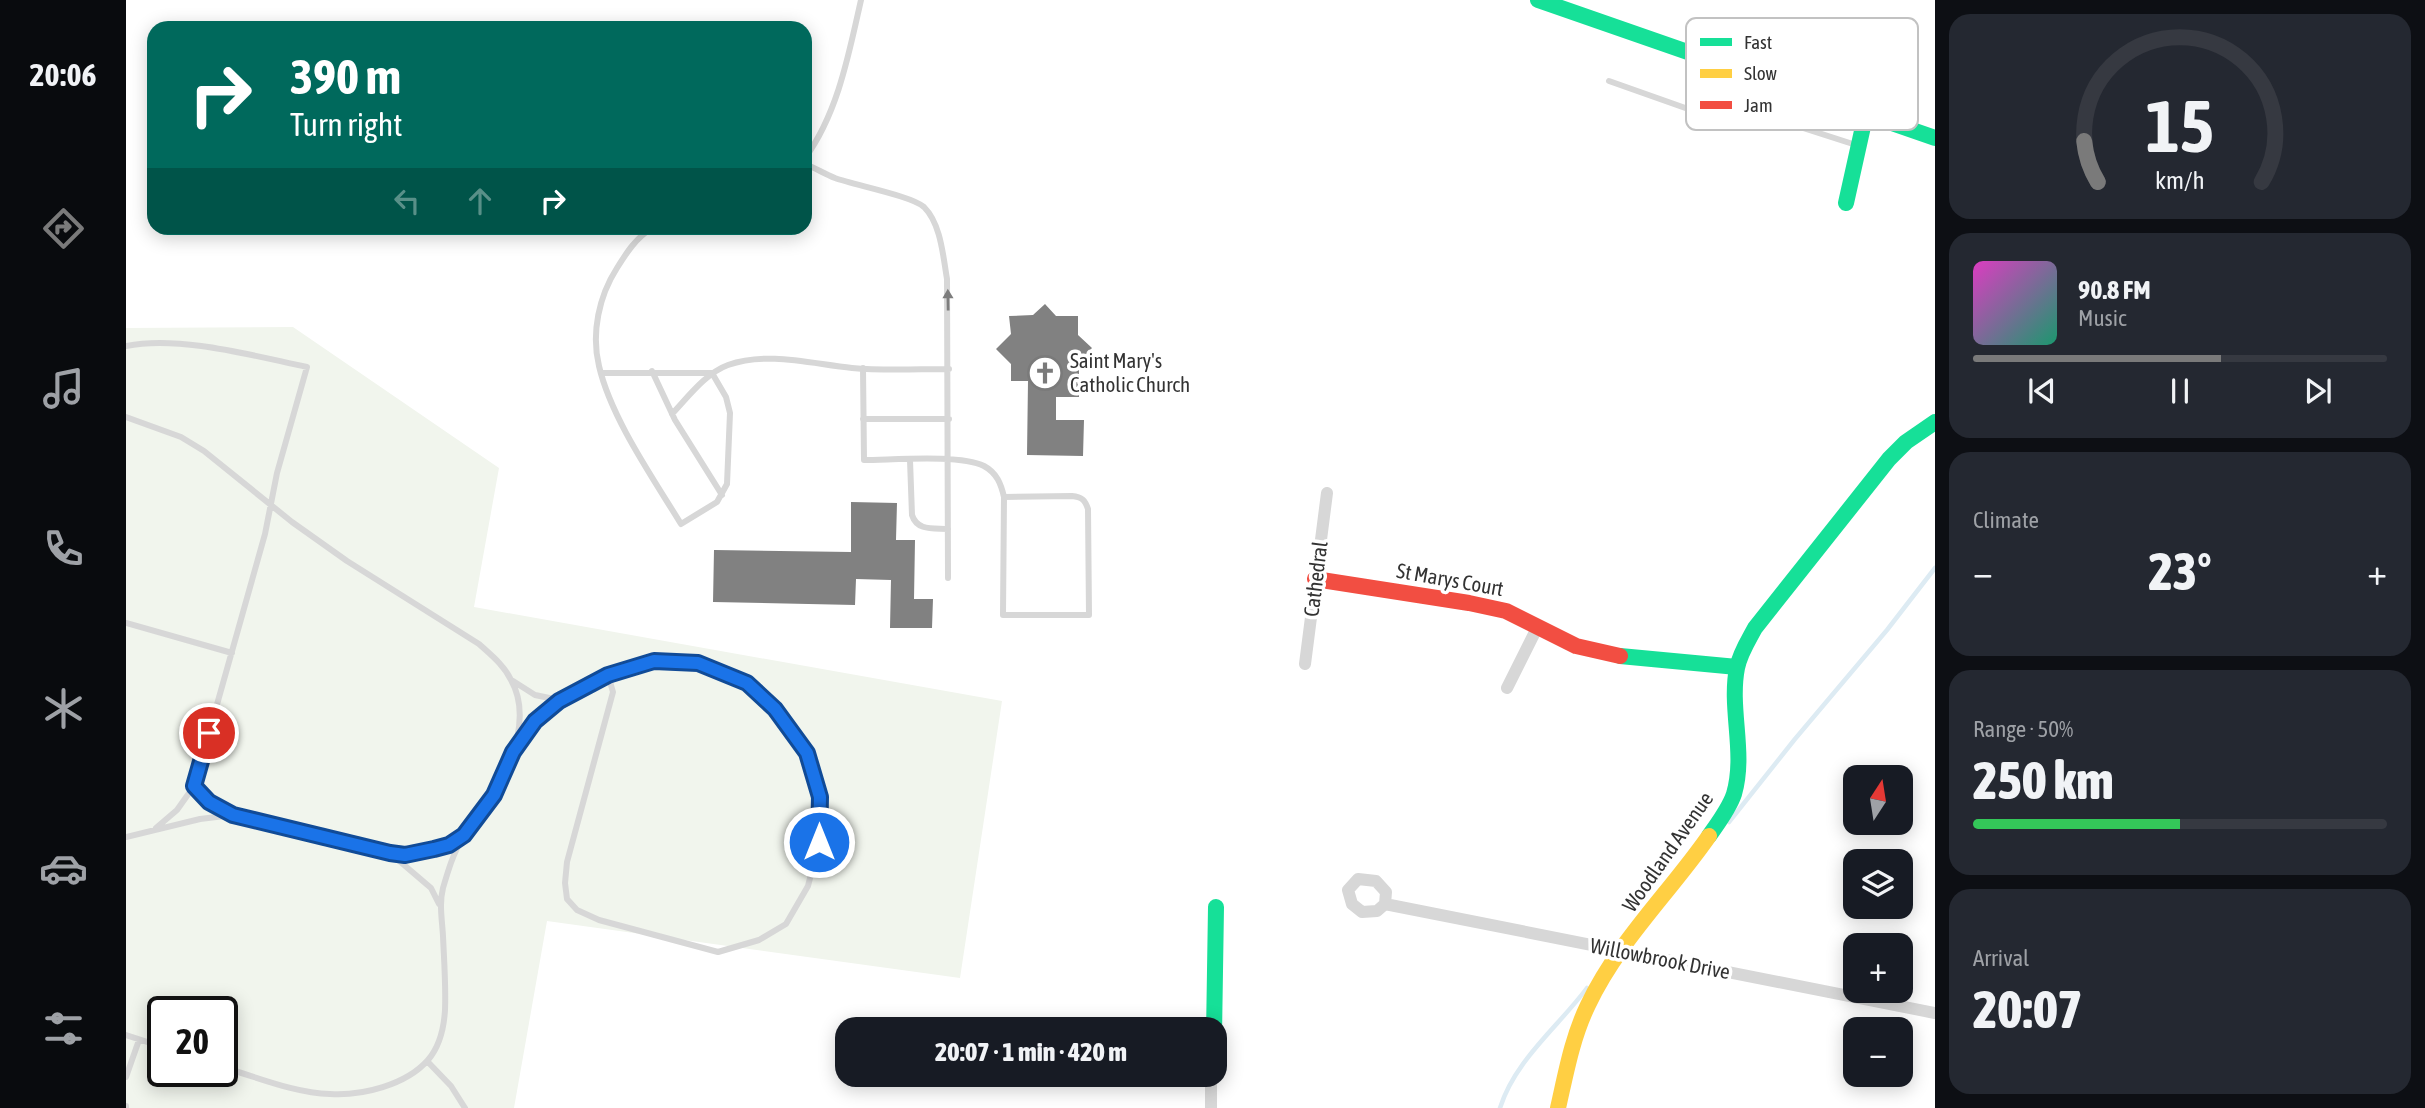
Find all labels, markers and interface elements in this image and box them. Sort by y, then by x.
legend [1686,18,1918,130]
text: Fast [1744,31,1772,53]
text: 390 m [290,48,401,104]
icon: right [175,49,266,140]
text: 20:06 [29,56,97,93]
text: Slow [1744,62,1778,84]
text: 15 [2146,85,2214,168]
text: Jam [1744,94,1773,116]
text: Turn right [290,106,403,143]
text: km/h [2155,166,2205,194]
icon: left [388,182,426,220]
icon: ahead [461,182,499,220]
icon: right [534,182,572,220]
icon: directions [39,204,88,253]
text: 90.8 FM [2078,275,2151,305]
one-way arrow [942,289,954,311]
text: Music [2078,305,2126,331]
place label: Saint Mary's Catholic Church [1070,348,1190,396]
church icon: Saint Mary's Catholic Church [1026,354,1064,392]
icon: music [39,364,88,413]
icon: previous [2023,372,2061,410]
icon: pause [2161,372,2199,410]
icon: next [2299,372,2337,410]
text: Climate [1973,507,2039,533]
icon: phone [39,524,88,573]
street label: Cathedral [1298,539,1332,618]
text: 23° [2148,541,2212,601]
text: − [1973,550,1993,593]
text: + [2367,550,2387,593]
street label: St Marys Court [1395,558,1506,600]
icon: climate [39,684,88,733]
pin [179,703,239,763]
icon: arrive [190,714,228,752]
text: Range · 50% [1973,716,2073,742]
text: 250 km [1973,750,2114,810]
north arrow [1843,765,1913,835]
map controls [1843,765,1913,1087]
street label: Woodland Avenue [1617,787,1717,916]
position arrow [782,805,856,879]
icon: car [39,844,88,893]
button: layers [1843,849,1913,919]
street label: Willowbrook Drive [1588,933,1732,983]
button: + [1843,933,1913,1003]
text: Arrival [1973,945,2029,971]
text: 20:07 [1973,979,2082,1039]
speed limit sign: 20 [147,996,238,1087]
icon: filters [39,1004,88,1053]
button: − [1843,1017,1913,1087]
text: 20:07 · 1 min · 420 m [935,1037,1127,1067]

